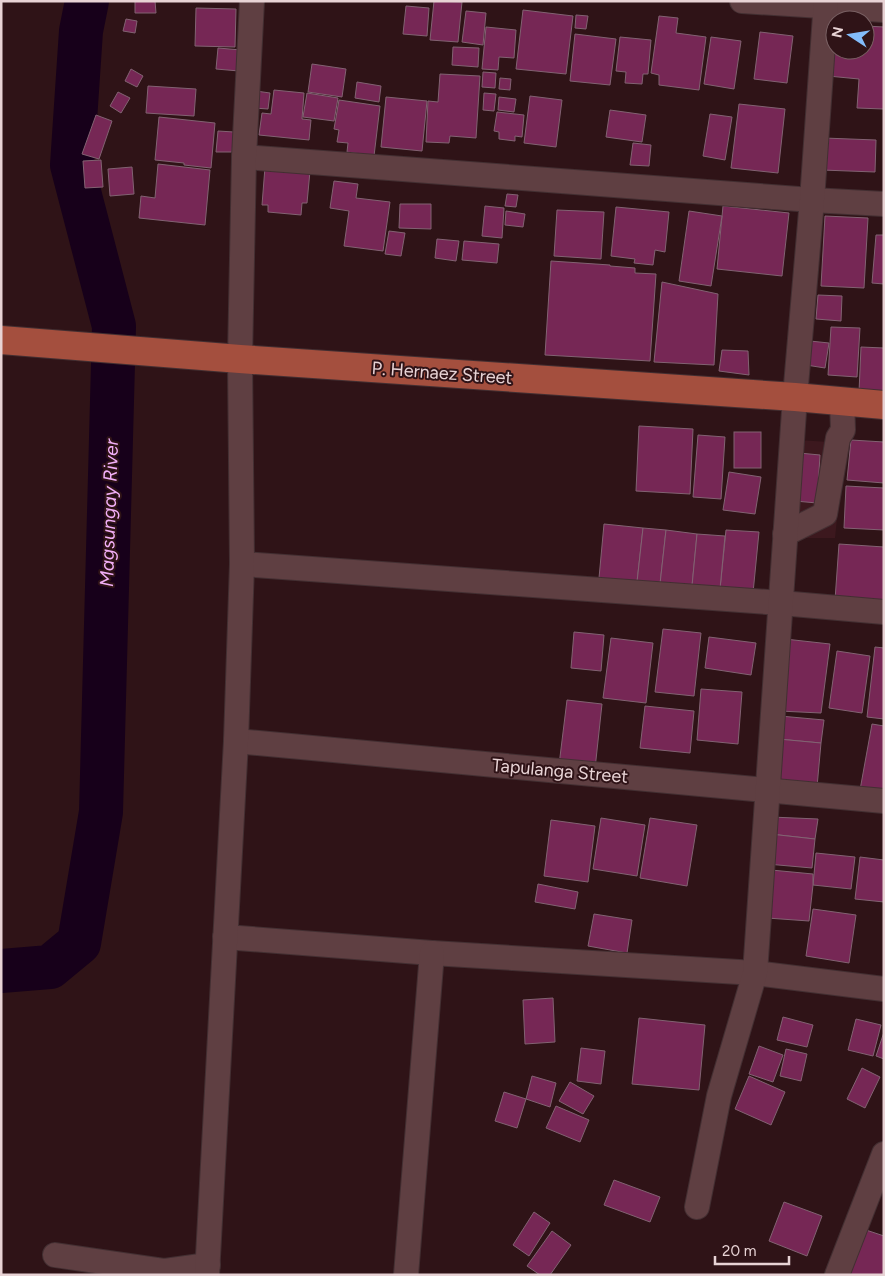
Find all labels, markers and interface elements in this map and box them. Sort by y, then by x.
north arrow [825,10,875,60]
text: N [828,25,847,39]
street label: P. Hernaez Street [371,357,513,389]
water label: Magsungay River [95,438,123,588]
street label: Tapulanga Street [491,754,629,788]
scale bar [715,1234,789,1266]
text: 20 m [722,1242,756,1260]

